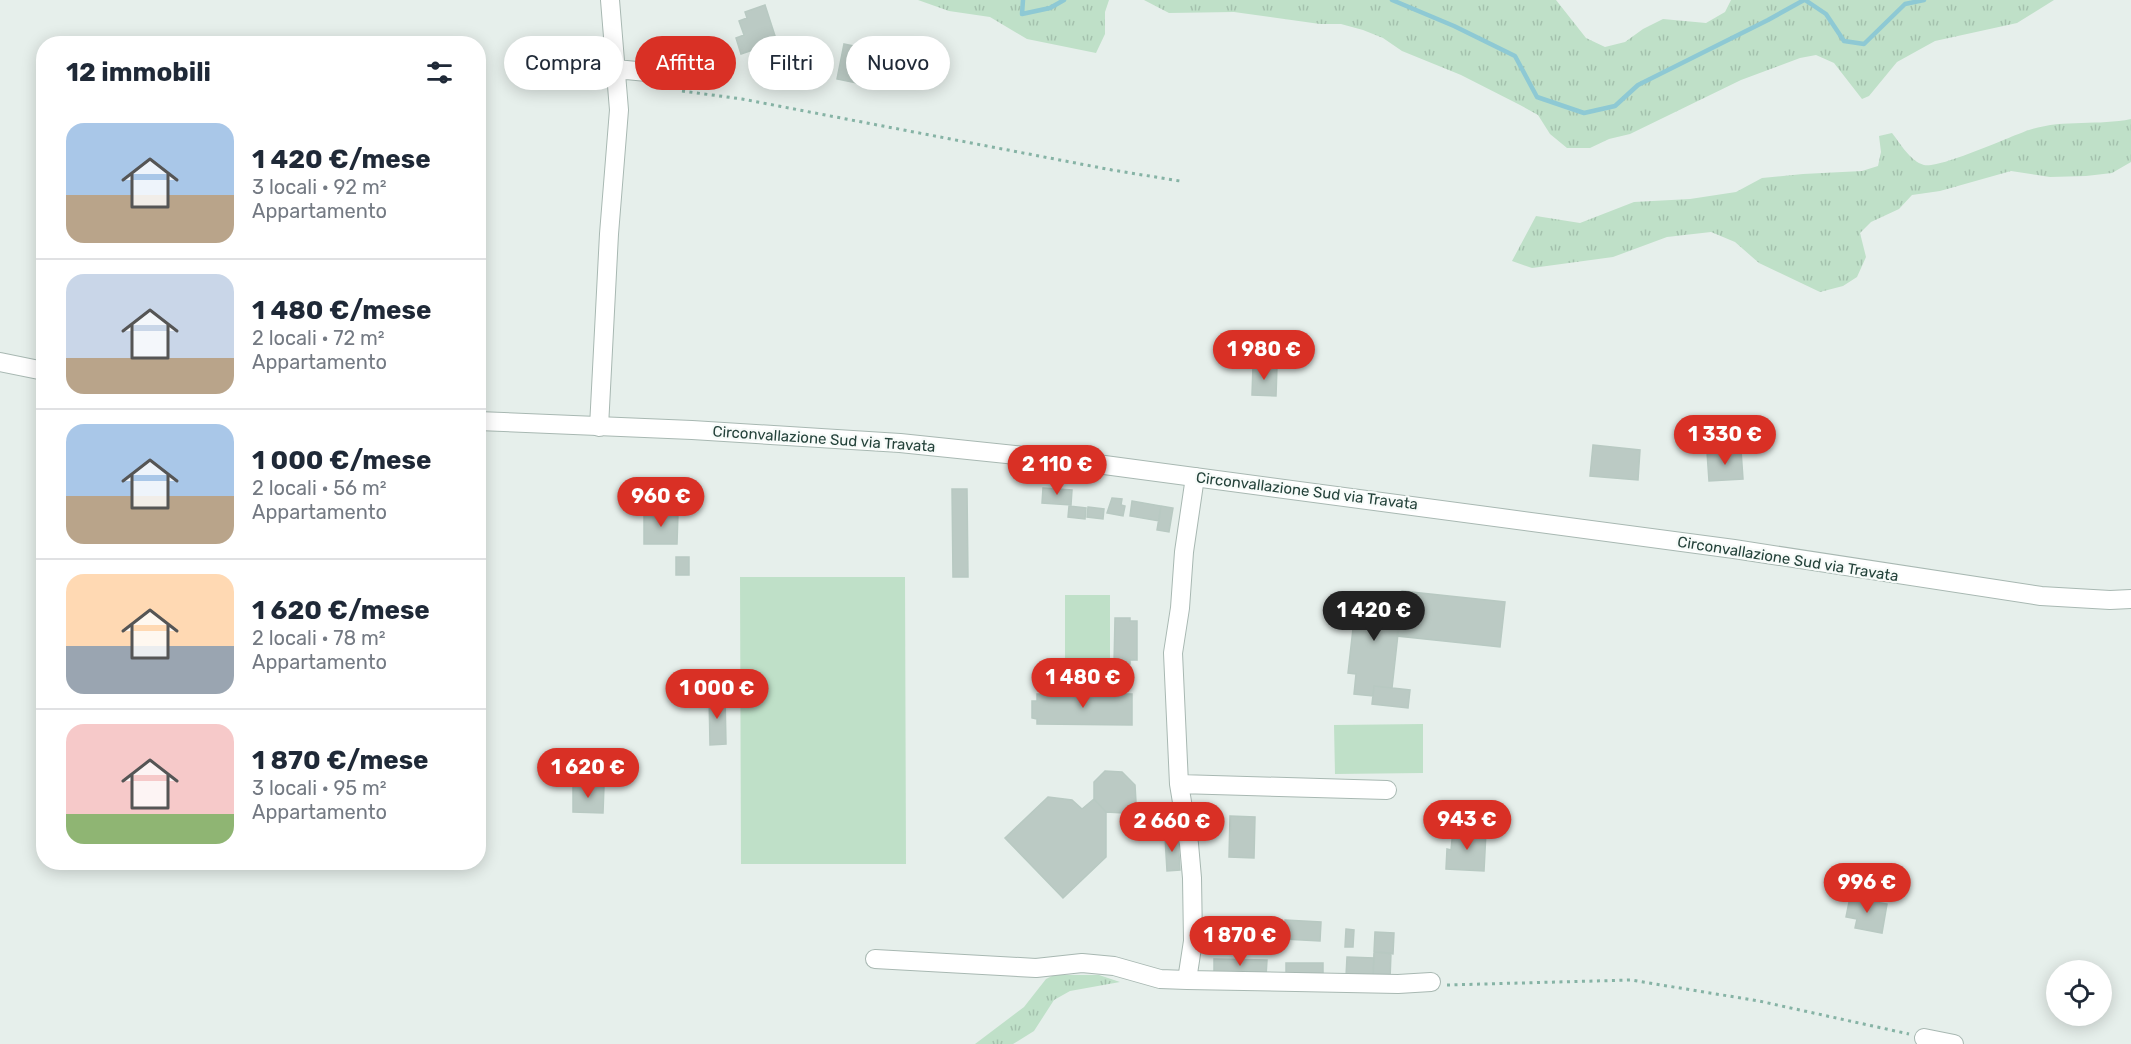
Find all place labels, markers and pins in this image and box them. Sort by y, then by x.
pin: 1 980 € [1209,330,1319,381]
pin: 1 330 € [1670,415,1780,466]
pin: 2 110 € [1002,445,1112,496]
pin: 960 € [619,477,703,528]
pin: 1 420 € [1319,591,1429,642]
pin: 1 480 € [1028,658,1138,709]
pin: 1 000 € [662,669,772,720]
pin: 1 620 € [533,748,643,799]
pin: 943 € [1425,800,1509,851]
pin: 2 660 € [1117,802,1227,853]
pin: 996 € [1825,863,1909,914]
pin: 1 870 € [1185,916,1295,967]

